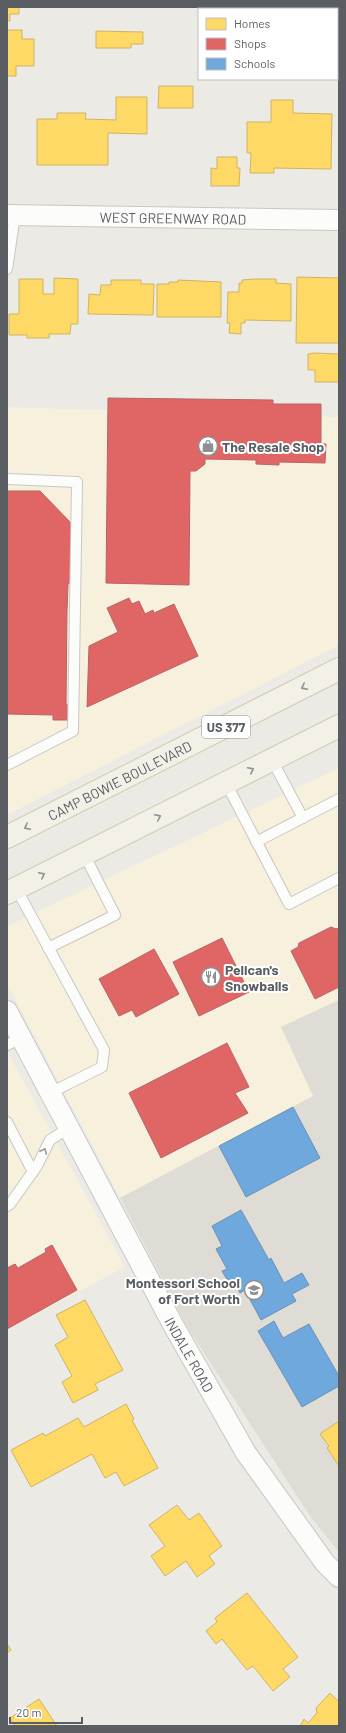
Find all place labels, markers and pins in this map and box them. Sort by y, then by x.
shop icon: The Resale Shop [197,435,219,457]
place label: The Resale Shop [222,438,324,455]
place label: Pelican's Snowballs [225,961,289,994]
restaurant icon: Pelican's Snowballs [200,966,222,988]
place label: Montessori School of Fort Worth [126,1274,240,1307]
school or university icon: Montessori School of Fort Worth [243,1279,265,1301]

